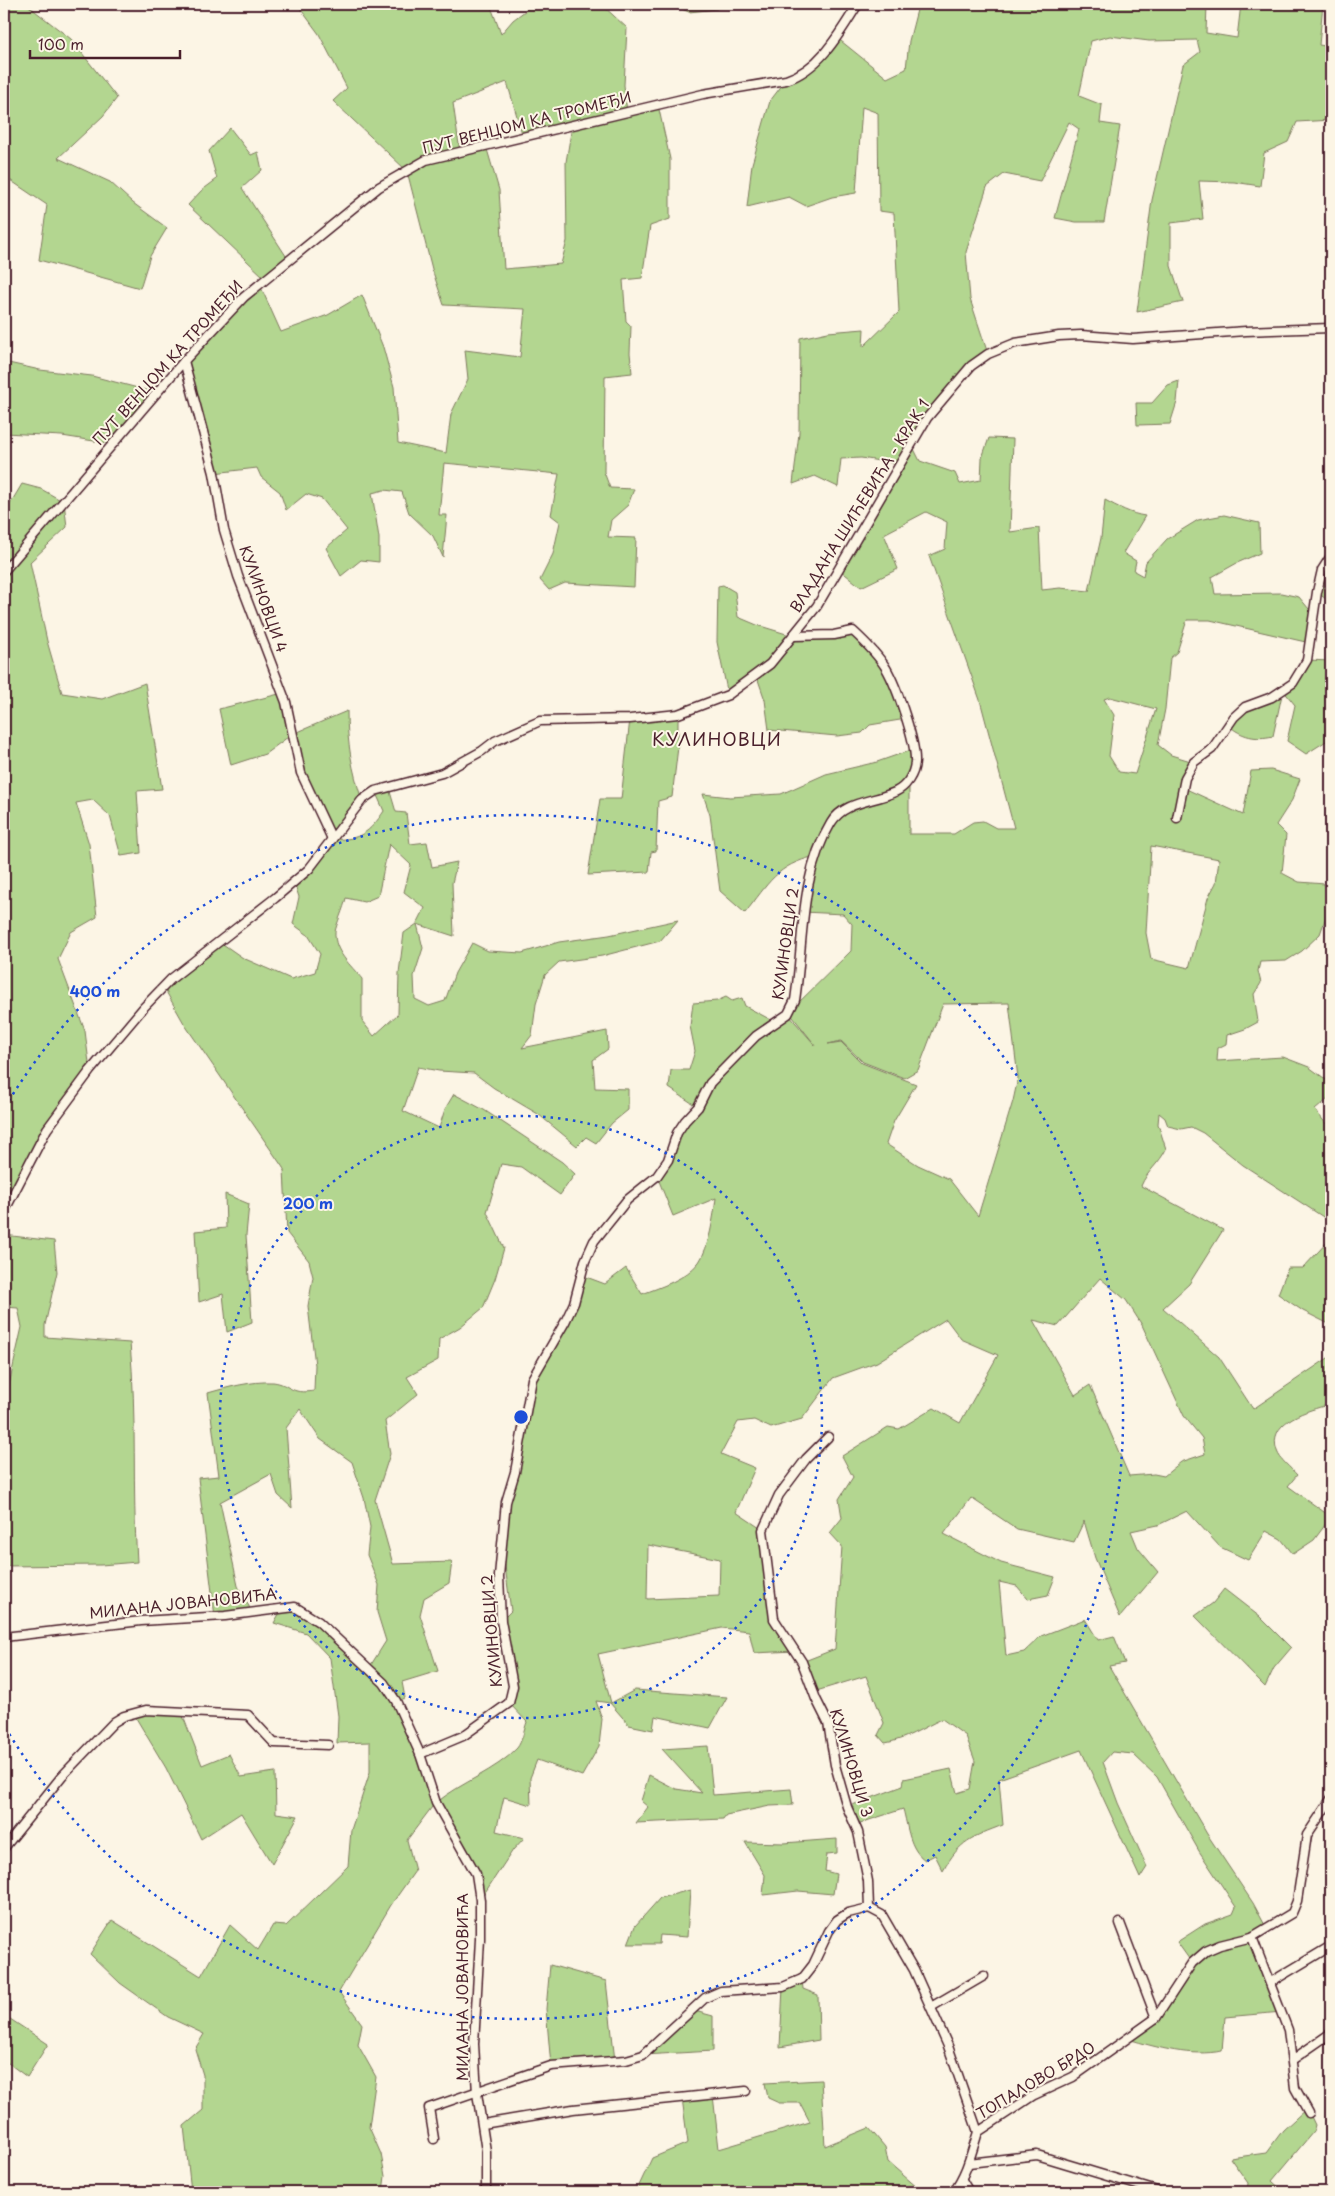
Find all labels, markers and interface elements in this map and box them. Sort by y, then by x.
scale bar [30,28,180,60]
text: 100 m [38,32,84,55]
street label: ПУТ ВЕНЦОМ КА ТРОМЕЂИ [420,84,634,159]
street label: ПУТ ВЕНЦОМ КА ТРОМЕЂИ [86,274,247,450]
street label: ВЛАДАНА ШИЋЕВИЋА - КРАК 1 [783,394,934,617]
street label: КУЛИНОВЦИ 4 [234,542,295,655]
district label: КУЛИНОВЦИ [652,725,782,752]
street label: КУЛИНОВЦИ 2 [765,886,804,1002]
text: 400 m [70,979,120,1002]
text: 200 m [283,1191,333,1214]
centre of rings [512,1408,530,1426]
street label: КУЛИНОВЦИ 2 [474,1574,507,1689]
street label: МИЛАНА ЈОВАНОВИЋА [88,1581,278,1624]
street label: КУЛИНОВЦИ 3 [825,1705,880,1820]
street label: МИЛАНА ЈОВАНОВИЋА [450,1893,473,2081]
street label: ТОПАЛОВО БРДО [971,2035,1099,2124]

